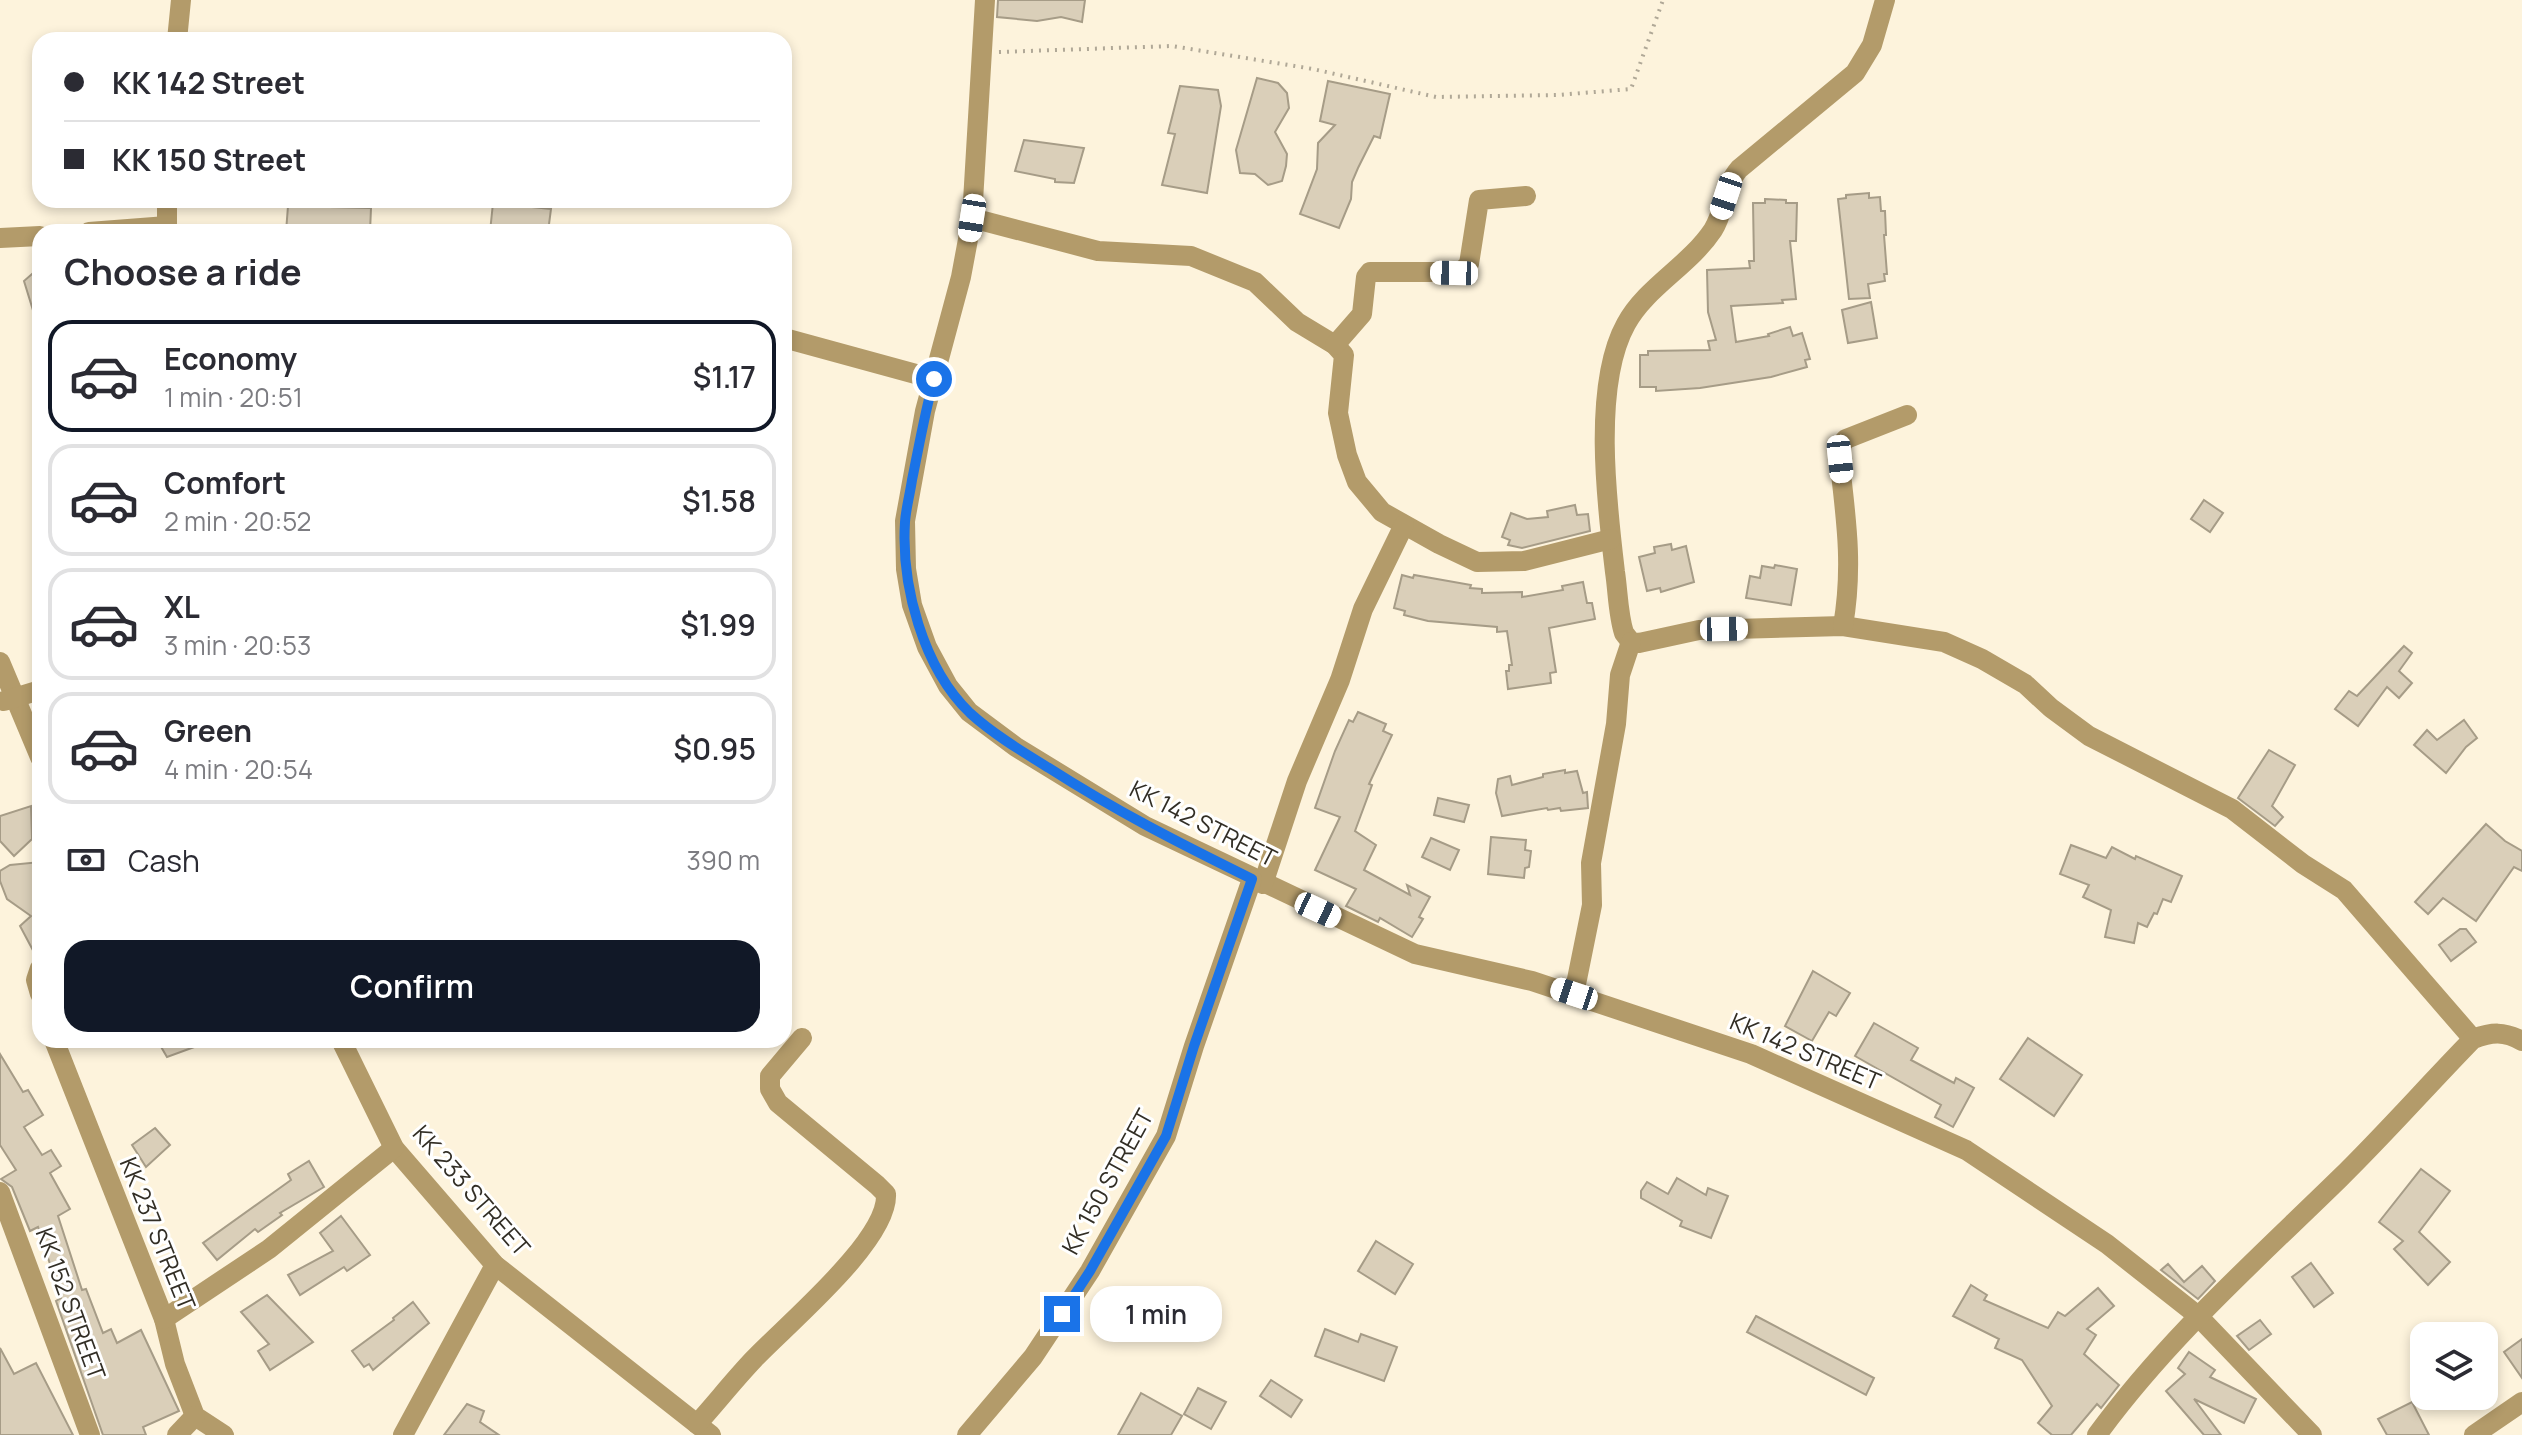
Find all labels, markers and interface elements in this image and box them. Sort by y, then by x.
text: KK 142 Street [112,62,305,103]
text: KK 150 Street [112,139,306,180]
car [1707,169,1745,223]
car [956,192,988,244]
text: Choose a ride [64,247,302,296]
car [1430,261,1478,285]
text: Economy [164,338,297,379]
icon: car [68,340,140,412]
text: $1.17 [693,356,756,397]
route start [916,361,952,397]
text: 1 min · 20:51 [164,379,303,415]
car [1826,434,1854,484]
text: Comfort [164,462,286,503]
icon: car [68,464,140,536]
text: $1.58 [682,480,756,521]
text: 2 min · 20:52 [164,503,311,539]
text: XL [164,586,200,627]
icon: car [68,588,140,660]
text: $1.99 [680,604,756,645]
car [1700,617,1748,641]
text: 3 min · 20:53 [164,627,311,663]
text: Green [164,710,252,751]
icon: car [68,712,140,784]
text: $0.95 [674,728,756,769]
text: 4 min · 20:54 [164,751,313,787]
street label: KK 142 STREET [1125,771,1283,874]
icon: cash [64,838,108,882]
text: Cash [128,840,200,881]
text: 390 m [686,842,760,878]
car [1291,889,1345,931]
button: Confirm [64,940,760,1032]
car [1547,975,1601,1013]
street label: KK 142 STREET [1725,1004,1887,1097]
street label: KK 150 STREET [1053,1102,1161,1260]
street label: KK 233 STREET [406,1117,539,1263]
street label: KK 237 STREET [113,1152,204,1316]
street label: KK 152 STREET [29,1223,114,1385]
callout: 1 min [1090,1286,1222,1342]
route end [1044,1296,1080,1332]
text: 1 min [1125,1296,1187,1332]
map controls [2410,1322,2498,1410]
button: layers [2410,1322,2498,1410]

